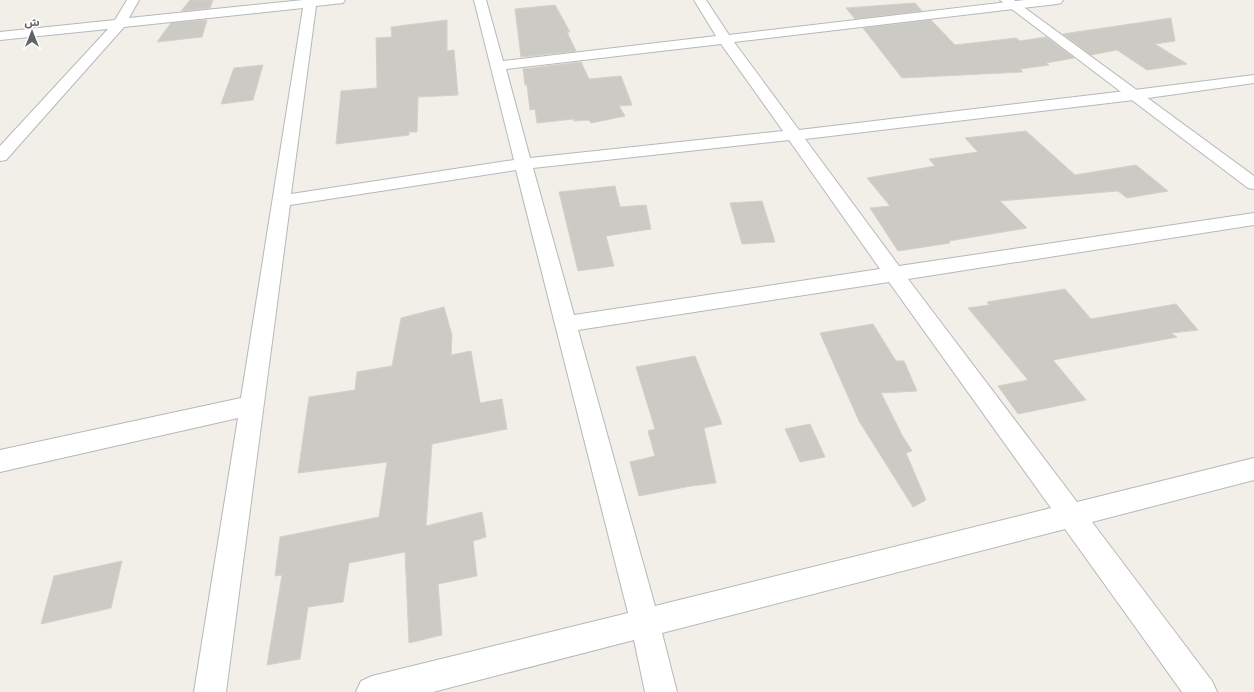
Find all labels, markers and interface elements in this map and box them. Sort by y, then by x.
north arrow [12,12,52,52]
text: ش [24,15,40,29]

